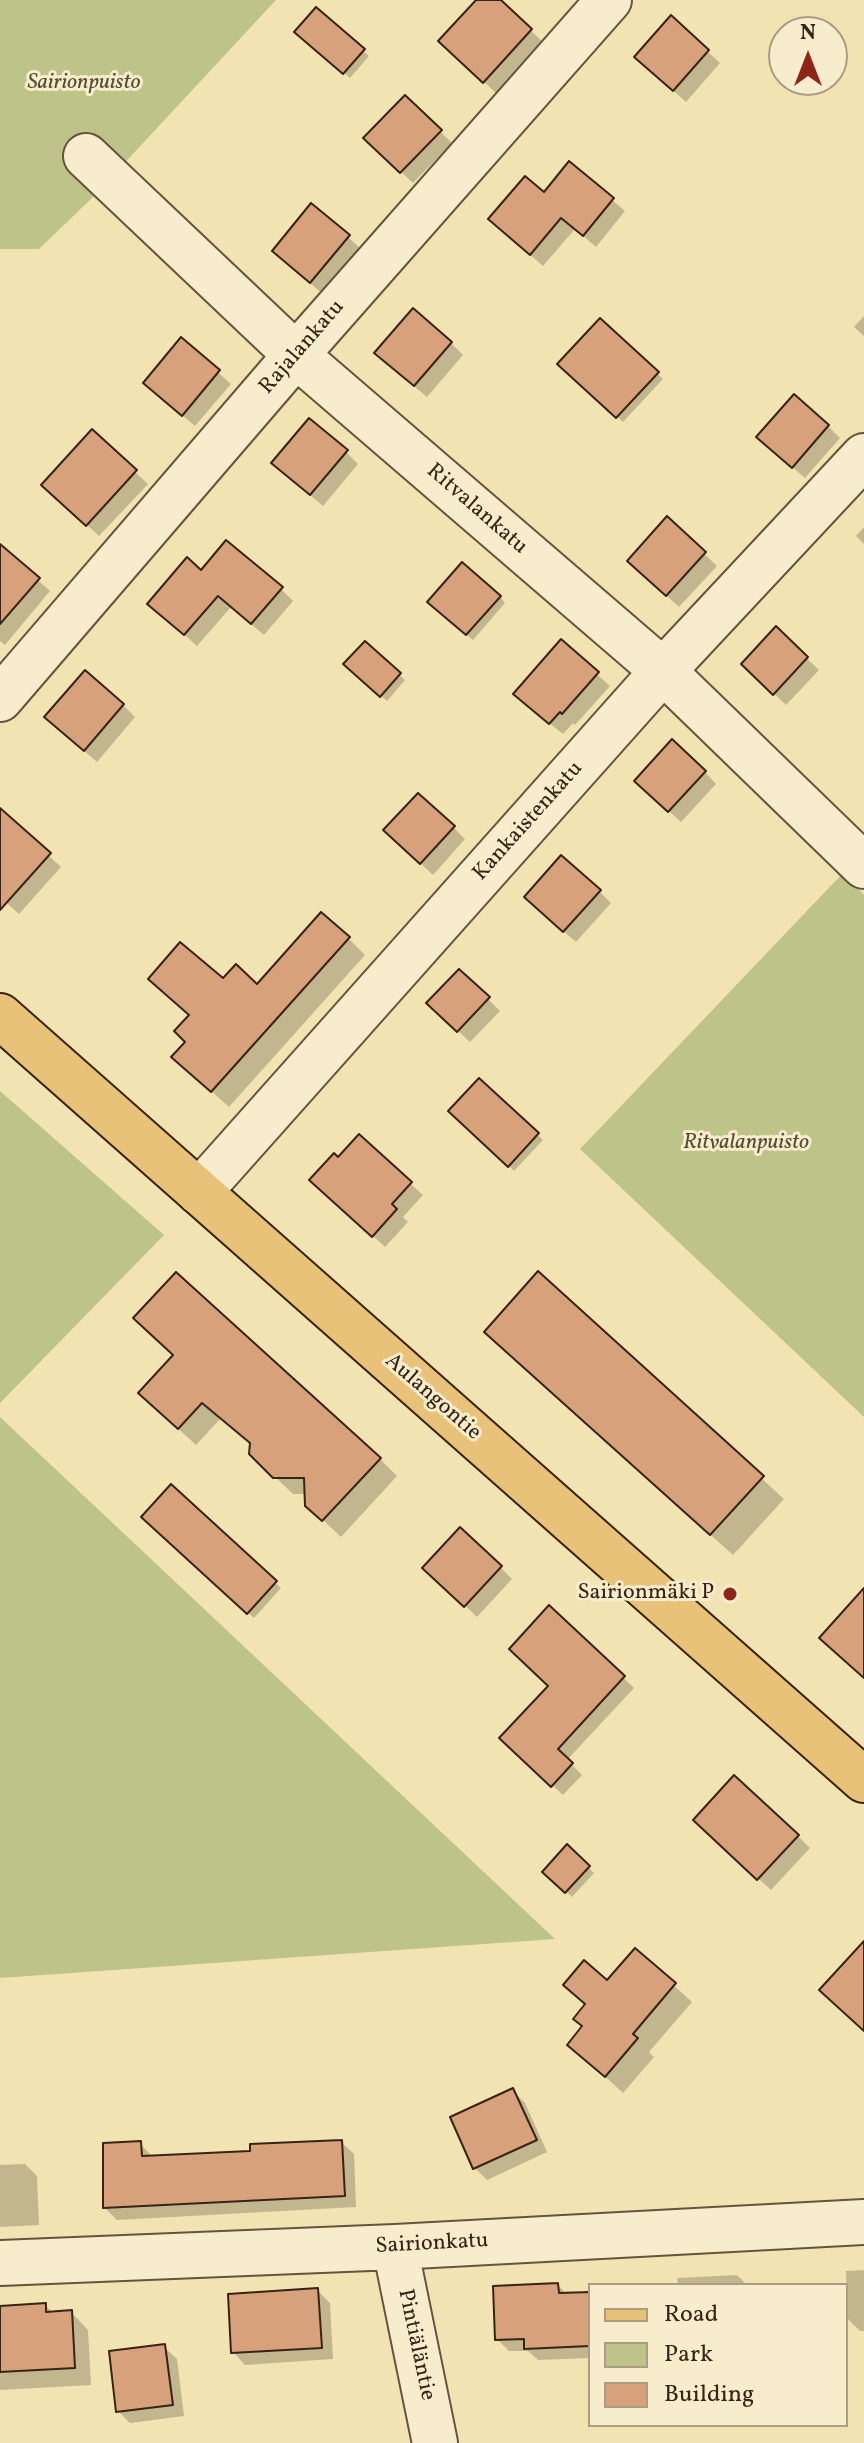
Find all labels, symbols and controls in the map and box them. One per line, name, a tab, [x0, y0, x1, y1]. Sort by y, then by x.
north arrow	[768, 16, 848, 96]
text: N	[800, 18, 816, 49]
park label: Sairionpuisto	[27, 71, 141, 97]
street label: Rajalankatu	[255, 295, 351, 401]
street label: Ritvalankatu	[420, 459, 532, 561]
street label: Kankaistenkatu	[468, 757, 590, 887]
park label: Ritvalanpuisto	[683, 1131, 809, 1157]
street label: Aulangontie	[378, 1349, 486, 1447]
place label: Sairionmäki P	[577, 1581, 714, 1607]
marker: Sairionmäki P	[721, 1585, 739, 1603]
street label: Sairionkatu	[375, 2229, 489, 2261]
legend	[588, 2283, 848, 2427]
street label: Pintiäläntie	[390, 2287, 440, 2403]
text: Road	[664, 2298, 718, 2332]
text: Park	[664, 2338, 713, 2372]
text: Building	[664, 2378, 754, 2412]

